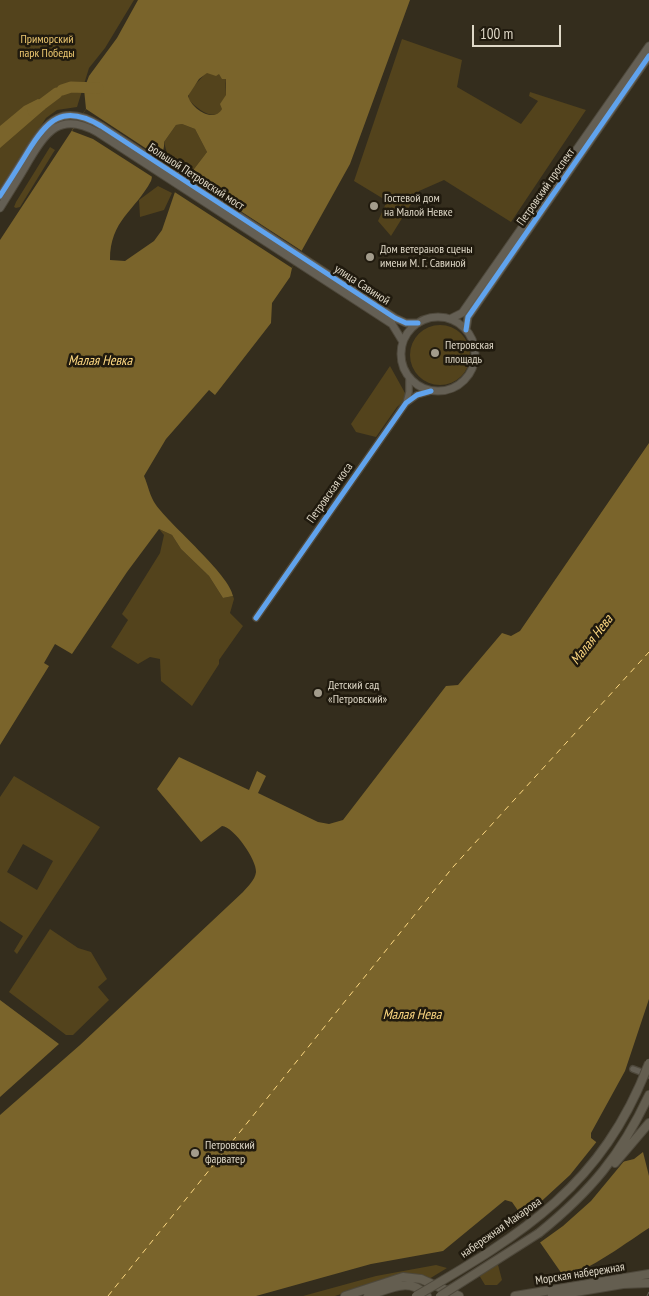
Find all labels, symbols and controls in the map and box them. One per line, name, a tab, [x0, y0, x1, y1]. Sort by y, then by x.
scale bar	[474, 15, 563, 47]
text: 100 m	[480, 24, 513, 43]
park label: Приморский парк Победы	[19, 33, 75, 61]
street label: Большой Петровский мост	[145, 141, 247, 213]
street label: Петровский проспект	[514, 146, 578, 228]
place label: Гостевой дом на Малой Невке	[384, 192, 453, 220]
marker: Гостевой дом на Малой Невке	[368, 200, 380, 212]
place label: Дом ветеранов сцены имени М. Г. Савиной	[380, 243, 473, 271]
marker: Дом ветеранов сцены имени М. Г. Савиной	[364, 251, 376, 263]
street label: улица Савиной	[332, 262, 392, 308]
place label: Петровская площадь	[445, 339, 494, 367]
marker: Петровская площадь	[429, 347, 441, 359]
water label: Малая Невка	[68, 353, 132, 369]
street label: Петровская коса	[304, 460, 356, 526]
water label: Малая Нева	[567, 612, 617, 668]
place label: Детский сад «Петровский»	[328, 679, 387, 707]
marker: Детский сад «Петровский»	[312, 687, 324, 699]
water label: Малая Нева	[383, 1007, 441, 1023]
place label: Петровский фарватер	[205, 1139, 255, 1167]
marker: Петровский фарватер	[189, 1147, 201, 1159]
street label: набережная Макарова	[458, 1195, 544, 1261]
street label: Морская набережная	[534, 1260, 626, 1288]

